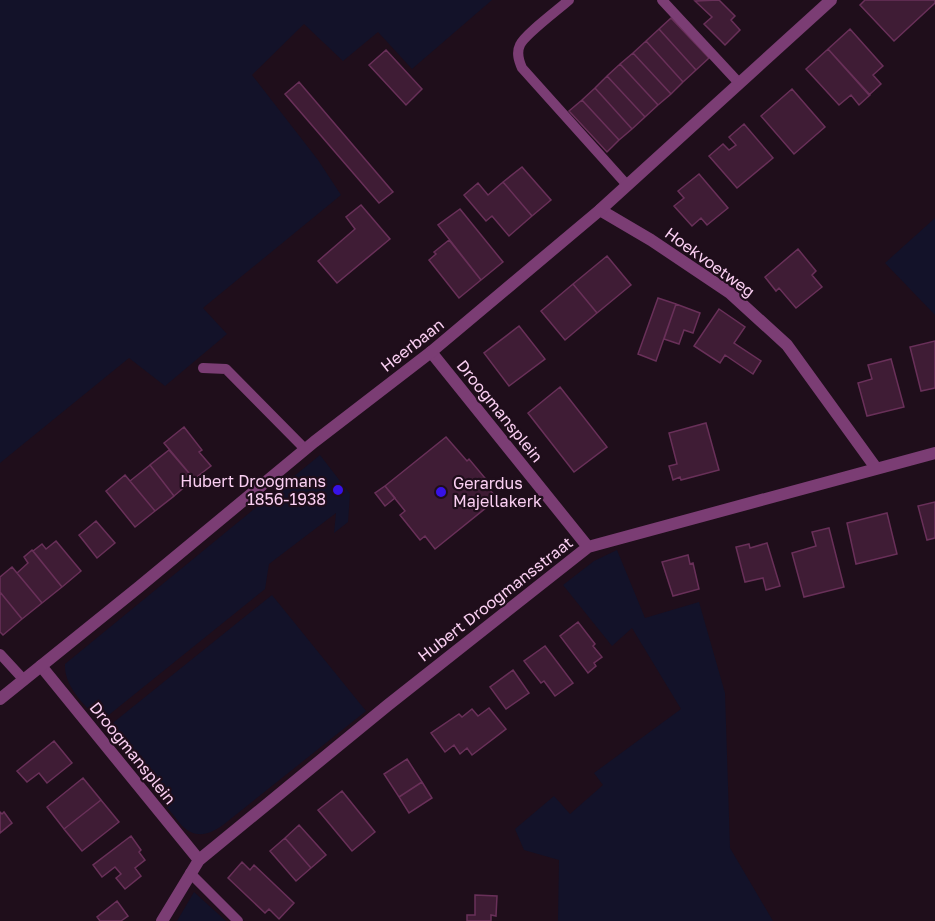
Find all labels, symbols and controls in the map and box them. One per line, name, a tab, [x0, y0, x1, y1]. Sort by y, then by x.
street label: Hoekvoetweg	[661, 223, 759, 301]
street label: Heerbaan	[376, 314, 448, 376]
street label: Droogmansplein	[453, 356, 547, 466]
place label: Hubert Droogmans 1856-1938	[180, 471, 326, 509]
place label: Gerardus Majellakerk	[453, 473, 542, 511]
marker: Hubert Droogmans 1856-1938	[331, 483, 345, 497]
marker: Gerardus Majellakerk	[434, 485, 448, 499]
street label: Hubert Droogmansstraat	[414, 532, 576, 666]
street label: Droogmansplein	[86, 698, 180, 808]

